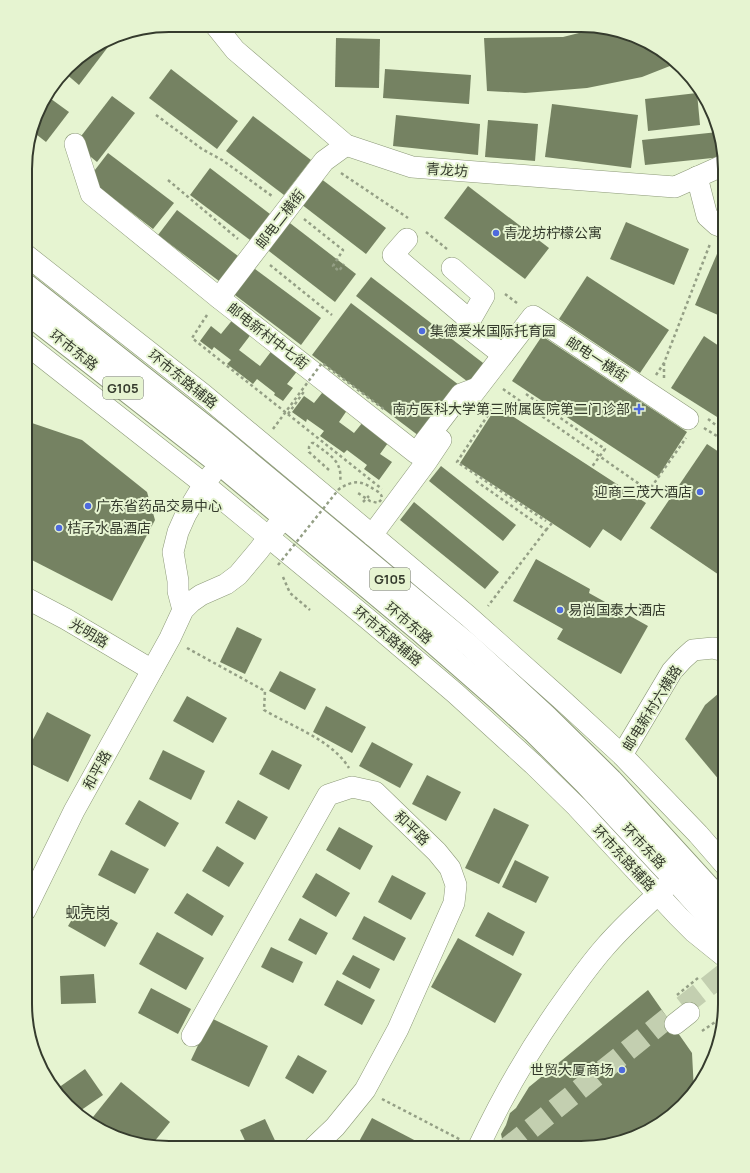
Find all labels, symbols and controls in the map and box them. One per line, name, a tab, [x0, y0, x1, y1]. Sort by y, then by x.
street label: 青龙坊	[425, 159, 469, 180]
street label: 邮电二横街	[251, 185, 309, 252]
place label: 青龙坊柠檬公寓	[504, 223, 602, 242]
marker: 青龙坊柠檬公寓	[491, 228, 501, 238]
street label: 邮电新村中七街	[224, 298, 313, 373]
place label: 集德爱米国际托育园	[430, 321, 556, 340]
street label: 环市东路	[46, 325, 102, 374]
marker: 集德爱米国际托育园	[417, 326, 427, 336]
street label: 邮电一横街	[563, 332, 632, 386]
street label: 环市东路辅路	[145, 345, 222, 412]
road number: G105	[103, 377, 143, 399]
place label: 南方医科大学第三附属医院第二门诊部	[392, 399, 630, 418]
marker: 南方医科大学第三附属医院第二门诊部	[633, 403, 645, 415]
place label: 迎商三茂大酒店	[594, 482, 692, 501]
marker: 迎商三茂大酒店	[695, 487, 705, 497]
place label: 广东省药品交易中心	[96, 496, 222, 515]
marker: 广东省药品交易中心	[83, 501, 93, 511]
place label: 桔子水晶酒店	[67, 518, 151, 537]
marker: 桔子水晶酒店	[54, 523, 64, 533]
road number: G105	[370, 568, 410, 590]
street label: 环市东路	[382, 597, 437, 648]
place label: 易尚国泰大酒店	[568, 600, 666, 619]
street label: 环市东路辅路	[350, 601, 427, 670]
marker: 易尚国泰大酒店	[555, 605, 565, 615]
street label: 光明路	[66, 614, 112, 652]
street label: 邮电新村六横路	[618, 661, 686, 754]
street label: 和平路	[78, 747, 115, 793]
street label: 和平路	[391, 806, 434, 849]
street label: 环市东路	[618, 819, 670, 873]
street label: 环市东路辅路	[589, 820, 660, 895]
district label: 蚬壳岗	[65, 902, 111, 923]
place label: 世贸大厦商场	[530, 1060, 614, 1079]
marker: 世贸大厦商场	[617, 1065, 627, 1075]

